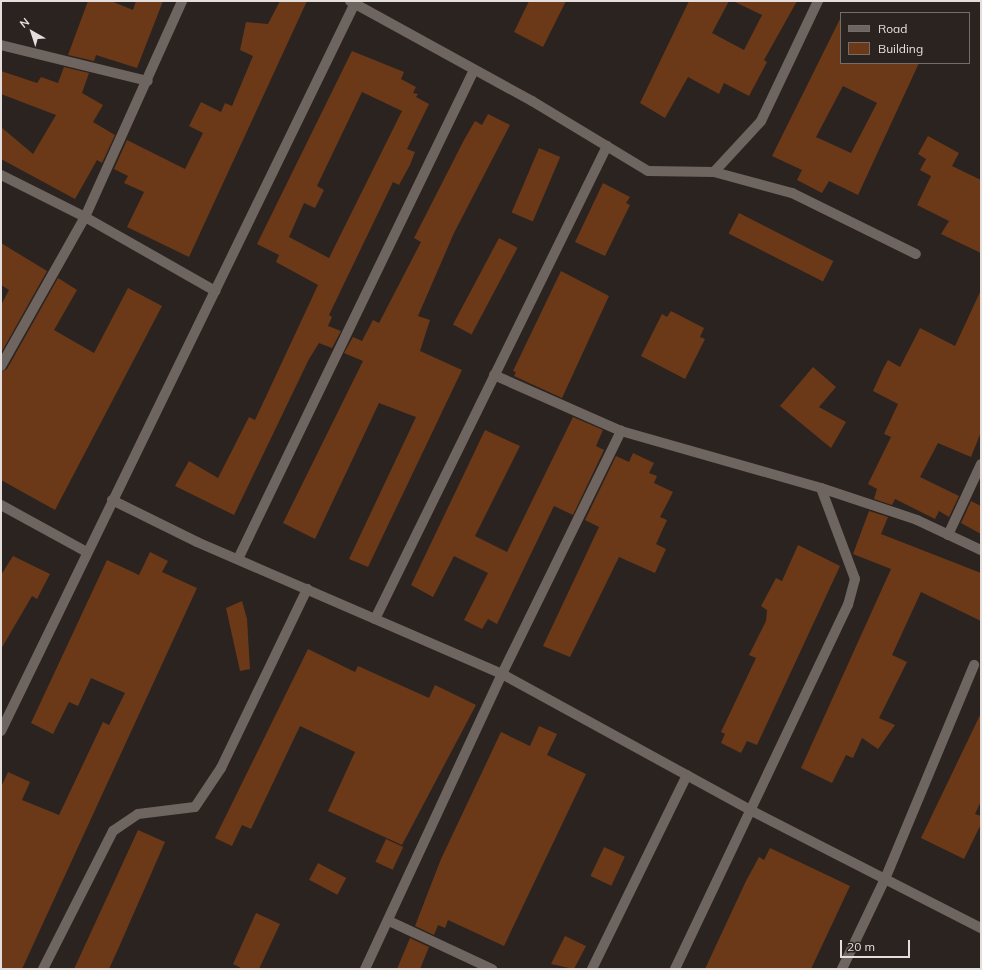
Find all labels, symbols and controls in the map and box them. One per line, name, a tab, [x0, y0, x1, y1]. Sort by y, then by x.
north arrow	[12, 12, 52, 52]
legend	[840, 12, 970, 64]
text: N	[17, 15, 32, 31]
text: Road	[878, 21, 907, 36]
text: Building	[878, 41, 923, 56]
scale bar	[842, 932, 912, 958]
text: 20 m	[847, 939, 875, 954]

